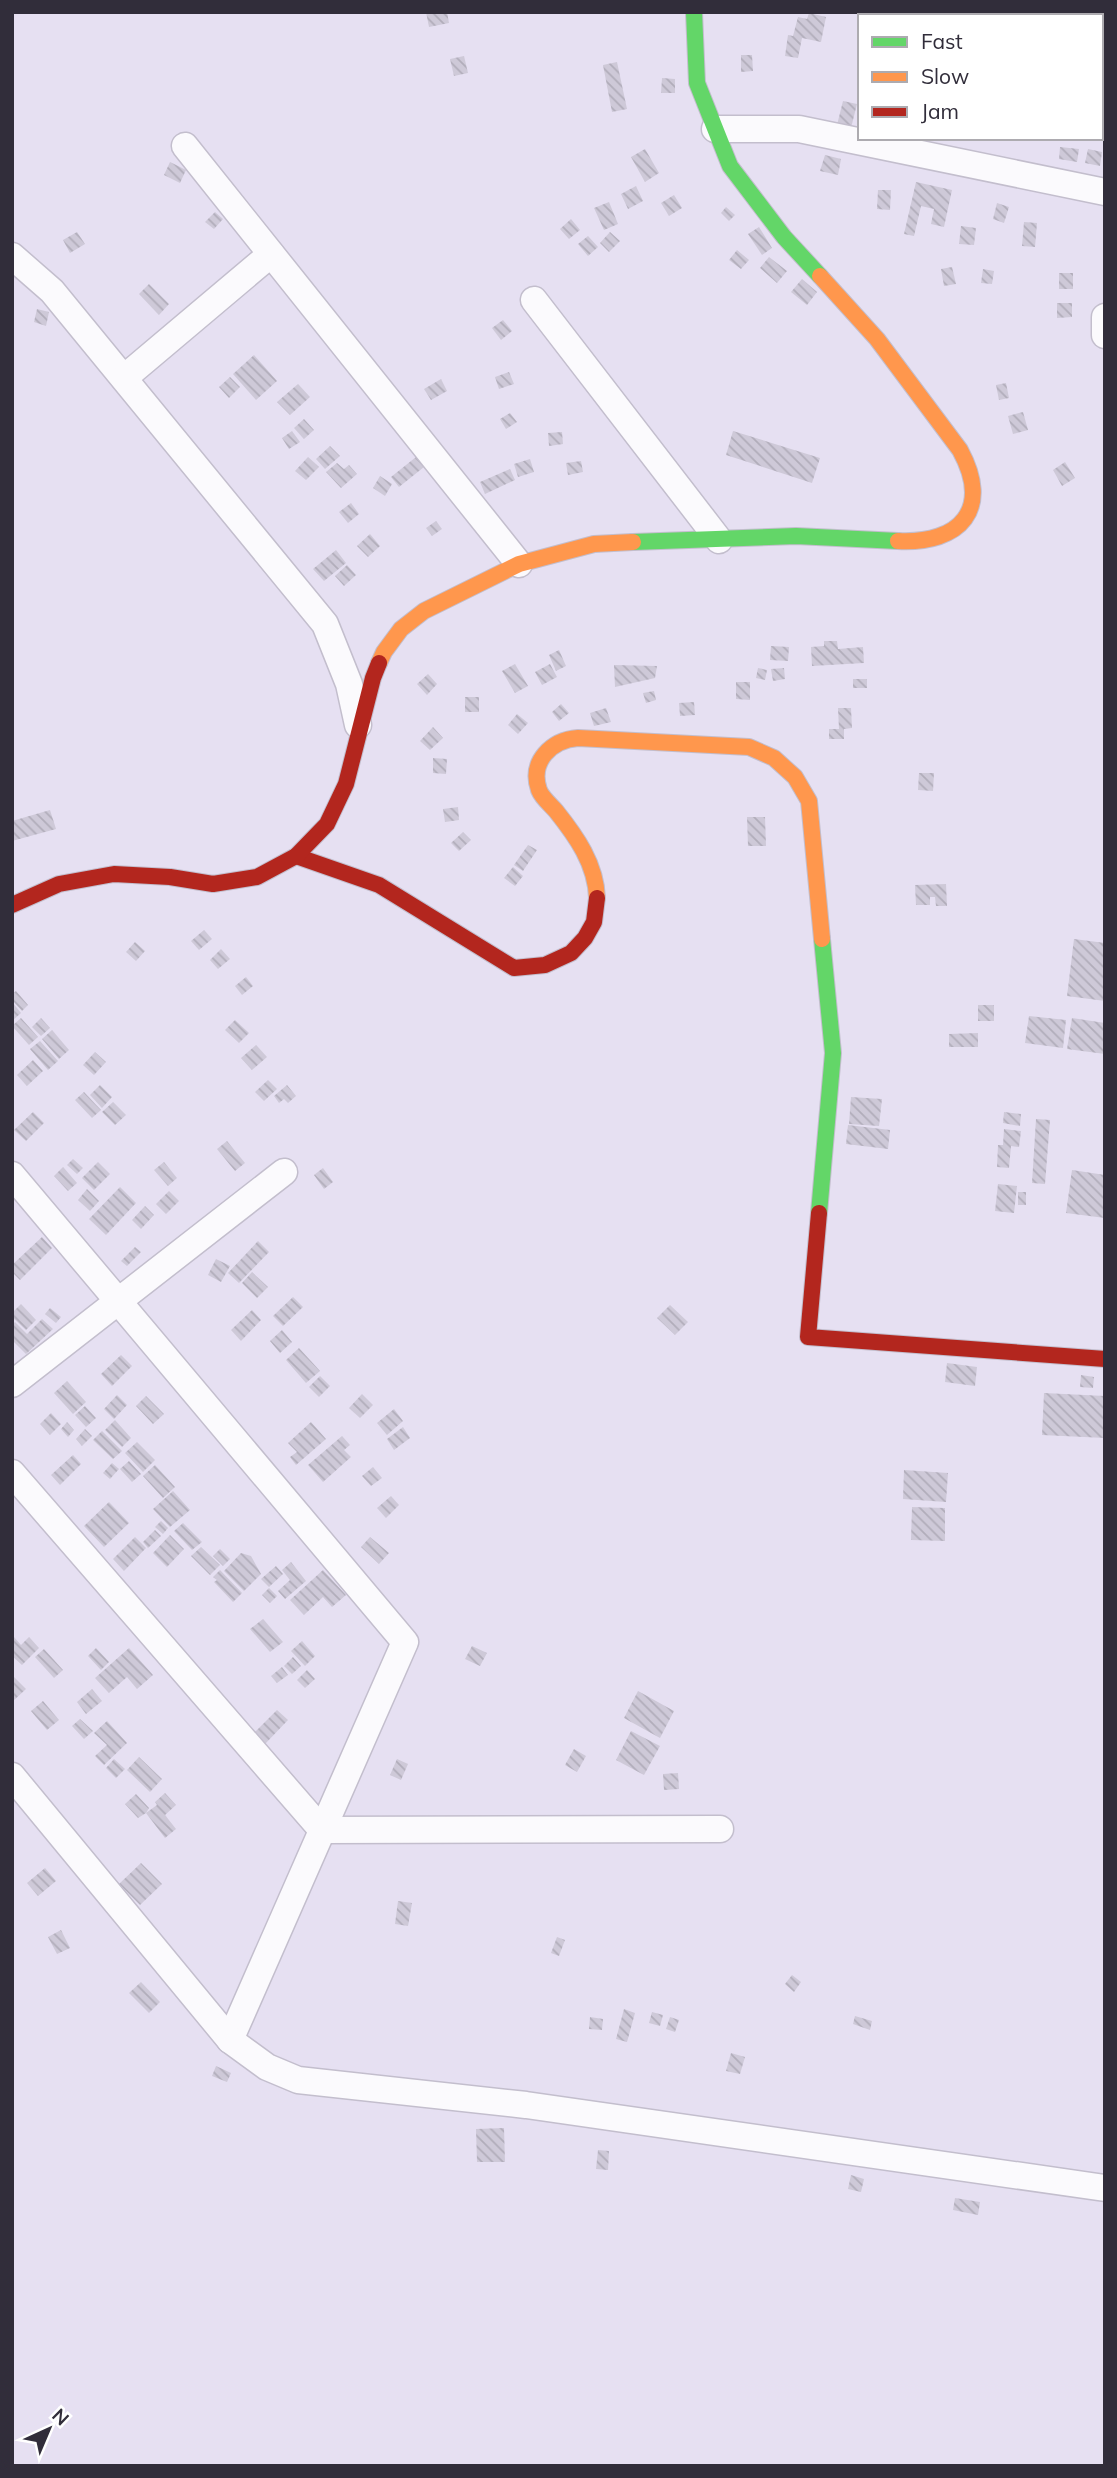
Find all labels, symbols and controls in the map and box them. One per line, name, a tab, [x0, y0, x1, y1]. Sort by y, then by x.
legend	[858, 14, 1103, 140]
text: Fast	[921, 28, 963, 54]
text: Slow	[921, 63, 969, 89]
text: Jam	[921, 98, 959, 124]
north arrow	[14, 2394, 84, 2464]
text: N	[47, 2403, 74, 2430]

